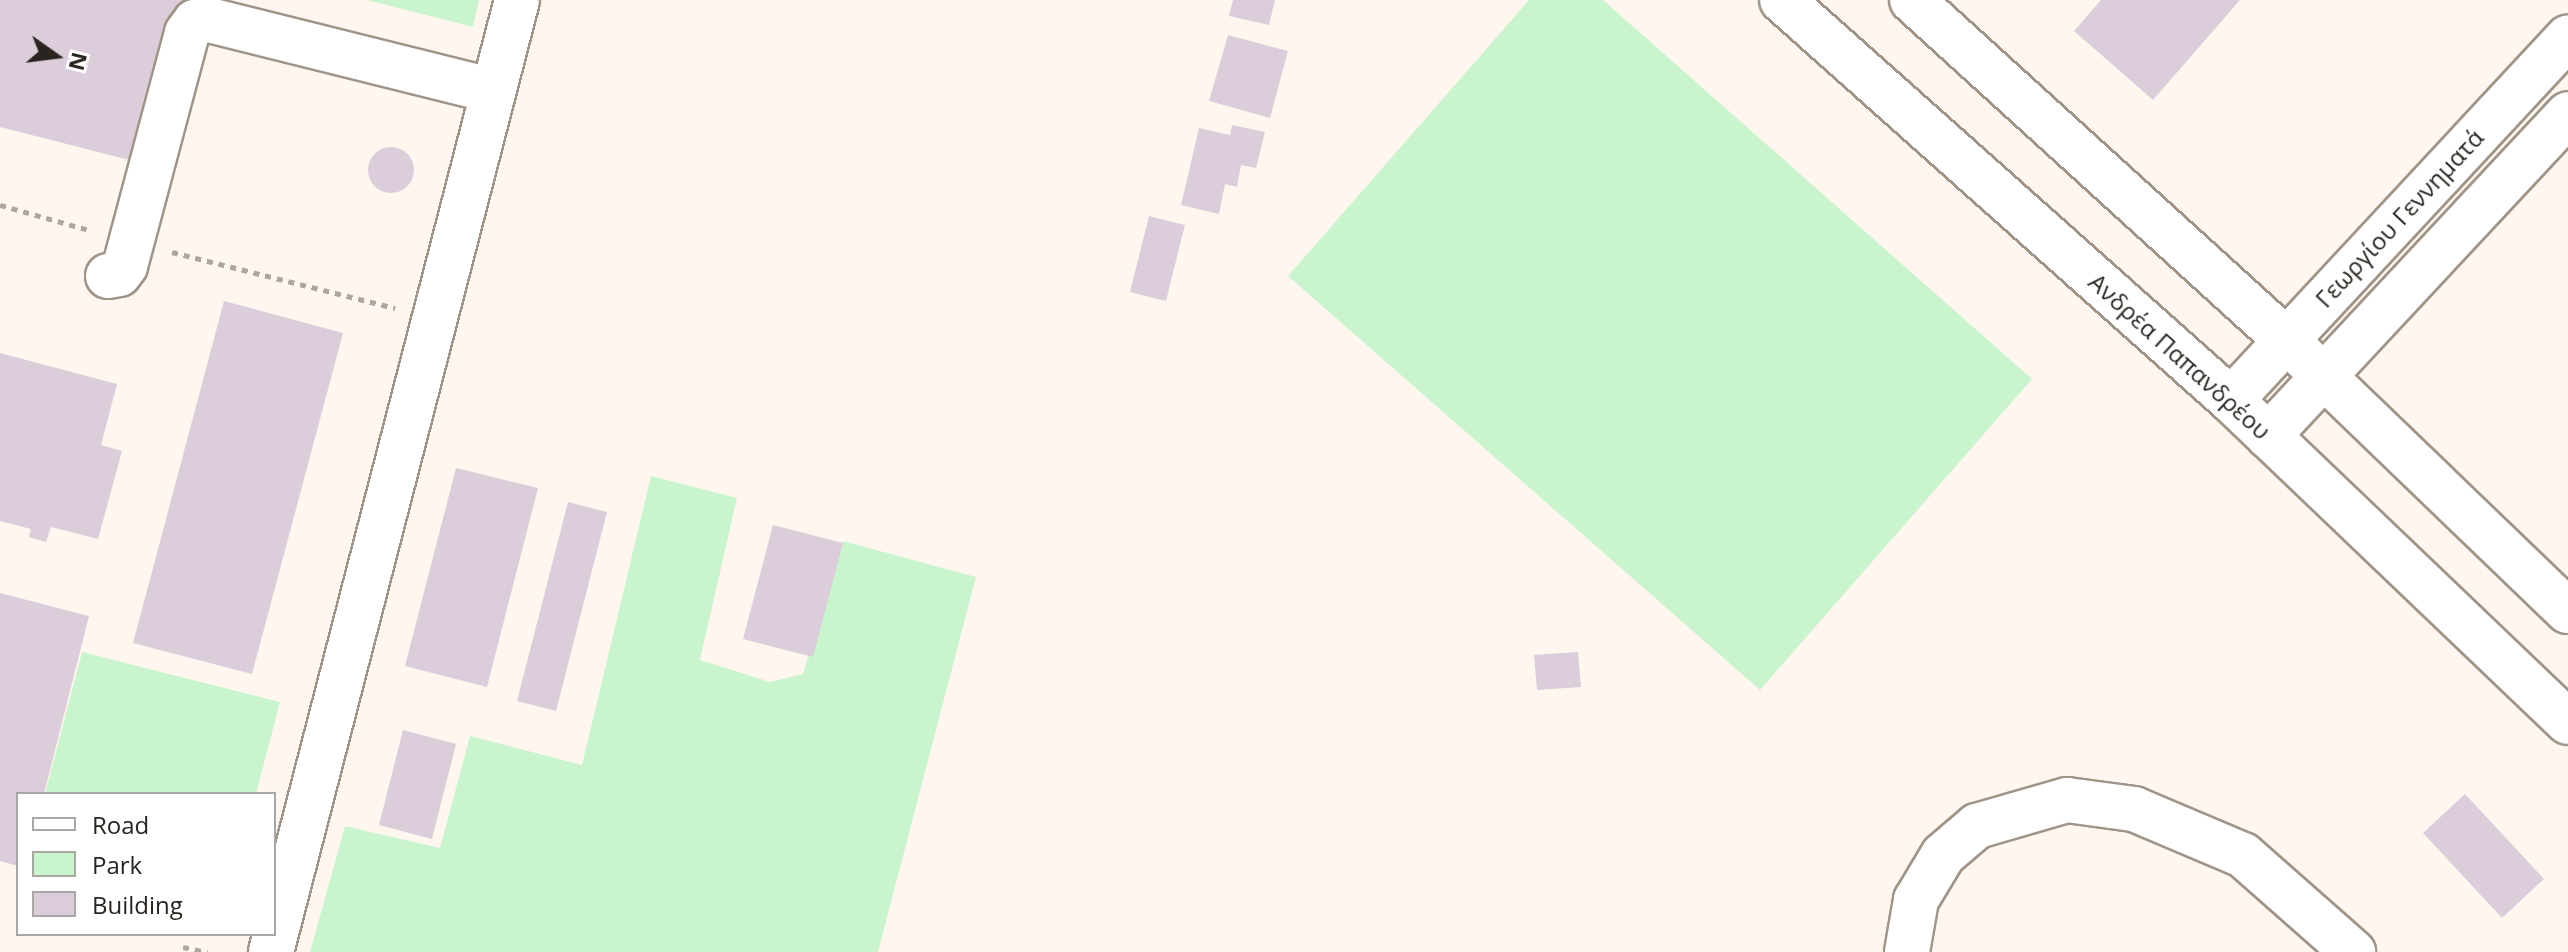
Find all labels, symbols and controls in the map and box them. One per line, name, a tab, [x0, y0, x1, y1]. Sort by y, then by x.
north arrow	[16, 16, 96, 96]
text: N	[63, 49, 96, 74]
street label: Γεωργίου Γεννηματά	[2309, 123, 2489, 313]
street label: Ανδρέα Παπανδρέου	[2083, 267, 2277, 445]
legend	[16, 792, 276, 936]
text: Road	[92, 808, 149, 841]
text: Park	[92, 848, 142, 881]
text: Building	[92, 888, 183, 921]

